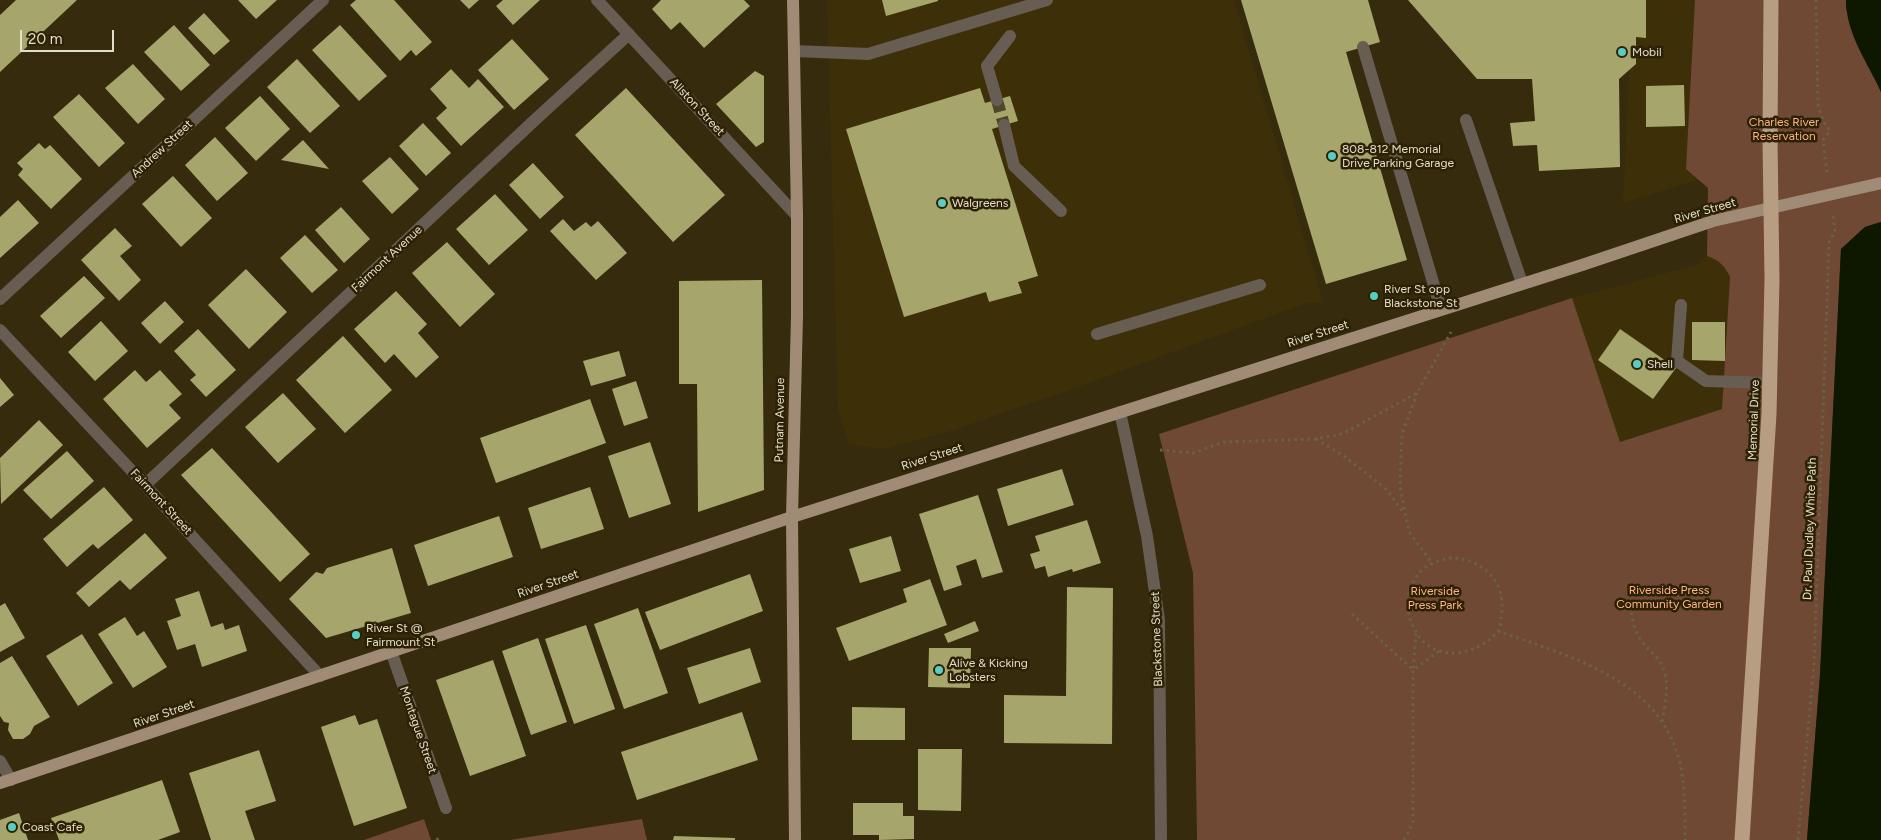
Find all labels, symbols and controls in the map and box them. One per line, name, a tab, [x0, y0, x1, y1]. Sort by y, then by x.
scale bar	[22, 20, 116, 52]
text: 20 m	[28, 30, 62, 48]
place label: Mobil	[1632, 45, 1662, 59]
marker: Mobil	[1616, 46, 1628, 58]
street label: Allston Street	[667, 75, 727, 139]
park label: Charles River Reservation	[1749, 115, 1819, 143]
street label: Andrew Street	[128, 117, 196, 181]
place label: 808-812 Memorial Drive Parking Garage	[1342, 142, 1454, 170]
marker: 808-812 Memorial Drive Parking Garage	[1326, 150, 1338, 162]
street label: River Street	[1672, 195, 1738, 227]
place label: Walgreens	[952, 196, 1008, 210]
marker: Walgreens	[936, 197, 948, 209]
street label: Fairmont Avenue	[349, 223, 425, 295]
place label: River St opp Blackstone St	[1384, 282, 1458, 310]
marker: River St opp Blackstone St	[1368, 290, 1380, 302]
street label: River Street	[1286, 317, 1350, 351]
place label: Shell	[1647, 357, 1673, 371]
marker: Shell	[1631, 358, 1643, 370]
street label: Putnam Avenue	[772, 378, 788, 462]
street label: Memorial Drive	[1745, 380, 1763, 460]
street label: River Street	[900, 440, 964, 474]
street label: Dr. Paul Dudley White Path	[1800, 458, 1820, 600]
street label: Fairmont Street	[127, 466, 195, 538]
street label: River Street	[516, 567, 580, 601]
park label: Riverside Press Community Garden	[1616, 583, 1722, 611]
park label: Riverside Press Park	[1408, 584, 1462, 612]
street label: Blackstone Street	[1148, 591, 1166, 687]
place label: River St @ Fairmount St	[366, 621, 435, 649]
marker: River St @ Fairmount St	[350, 629, 362, 641]
place label: Alive & Kicking Lobsters	[949, 656, 1028, 684]
marker: Alive & Kicking Lobsters	[933, 664, 945, 676]
street label: Montague Street	[396, 684, 440, 776]
street label: River Street	[132, 697, 196, 731]
place label: Coast Cafe	[22, 820, 83, 834]
marker: Coast Cafe	[6, 821, 18, 833]

